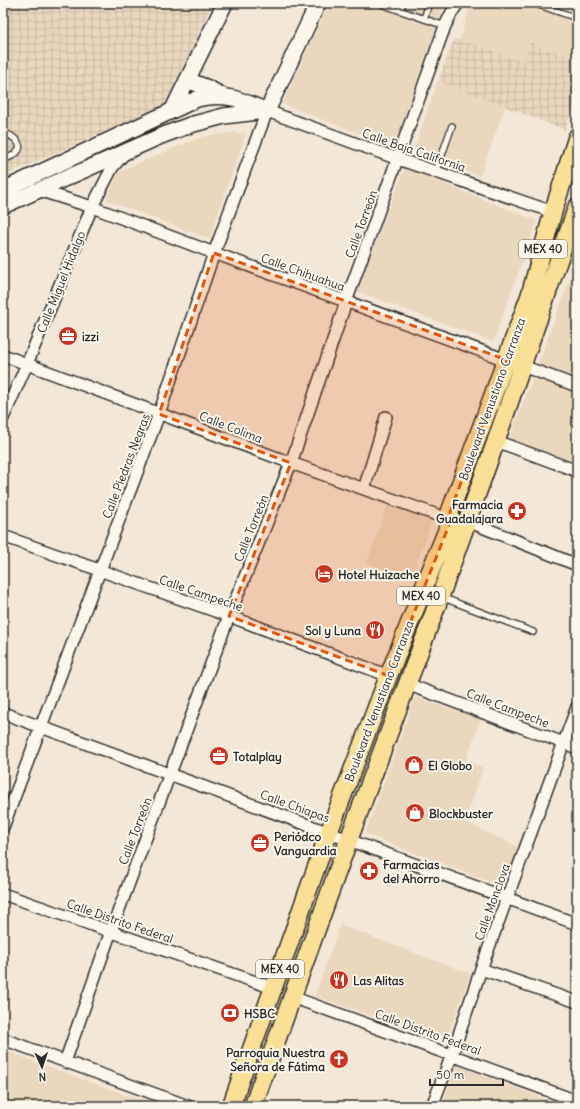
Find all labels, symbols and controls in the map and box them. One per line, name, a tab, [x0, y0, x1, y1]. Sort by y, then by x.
street label: Calle Baja California	[360, 125, 468, 175]
street label: Calle Torreón	[342, 188, 380, 260]
street label: Calle Miguel Hidalgo	[34, 229, 88, 335]
road number: MEX 40	[519, 240, 567, 258]
street label: Calle Chihuahua	[259, 250, 347, 294]
street label: Boulevard Venustiano Carranza	[456, 316, 528, 482]
office icon: izzi	[57, 325, 79, 347]
place label: izzi	[82, 329, 99, 344]
street label: Calle Colima	[197, 408, 265, 446]
street label: Calle Piedras Negras	[99, 411, 153, 521]
street label: Calle Torreón	[231, 492, 271, 564]
place label: Farmacia Guadalajara	[436, 497, 503, 526]
pharmacy icon: Farmacia Guadalajara	[506, 500, 528, 522]
hotel icon: Hotel Huizache	[313, 563, 335, 585]
place label: Hotel Huizache	[338, 567, 420, 582]
street label: Calle Campeche	[157, 572, 245, 614]
road number: MEX 40	[397, 587, 445, 605]
street label: Boulevard Venustiano Carranza	[341, 618, 417, 784]
restaurant icon: Sol y Luna	[364, 619, 386, 641]
place label: Sol y Luna	[305, 623, 361, 639]
street label: Calle Campeche	[465, 685, 551, 731]
office icon: Totalplay	[208, 745, 230, 767]
place label: Totalplay	[233, 749, 282, 765]
shop icon: El Globo	[403, 754, 425, 776]
place label: El Globo	[428, 758, 472, 773]
street label: Calle Chiapas	[258, 786, 332, 826]
street label: Calle Torreón	[115, 795, 155, 867]
shop icon: Blockbuster	[404, 802, 426, 824]
place label: Blockbuster	[429, 806, 493, 821]
place label: Periódco Vanguardia	[274, 829, 337, 859]
office icon: Periódco Vanguardia	[249, 832, 271, 854]
place label: Farmacias del Ahorro	[383, 857, 440, 886]
pharmacy icon: Farmacias del Ahorro	[358, 860, 380, 882]
street label: Calle Monclova	[471, 861, 513, 943]
street label: Calle Distrito Federal	[65, 896, 175, 946]
road number: MEX 40	[256, 960, 304, 978]
restaurant icon: Las Alitas	[328, 969, 350, 991]
place label: Las Alitas	[353, 973, 405, 988]
bank icon: HSBC	[219, 1002, 241, 1024]
place label: HSBC	[244, 1006, 275, 1021]
street label: Calle Distrito Federal	[373, 1006, 483, 1058]
place label: Parroquia Nuestra Señora de Fátima	[226, 1045, 325, 1074]
north arrow	[22, 1047, 62, 1087]
church icon: Parroquia Nuestra Señora de Fátima	[328, 1048, 350, 1070]
scale bar	[430, 1061, 503, 1087]
text: 50 m	[436, 1067, 465, 1082]
text: N	[38, 1070, 47, 1084]

